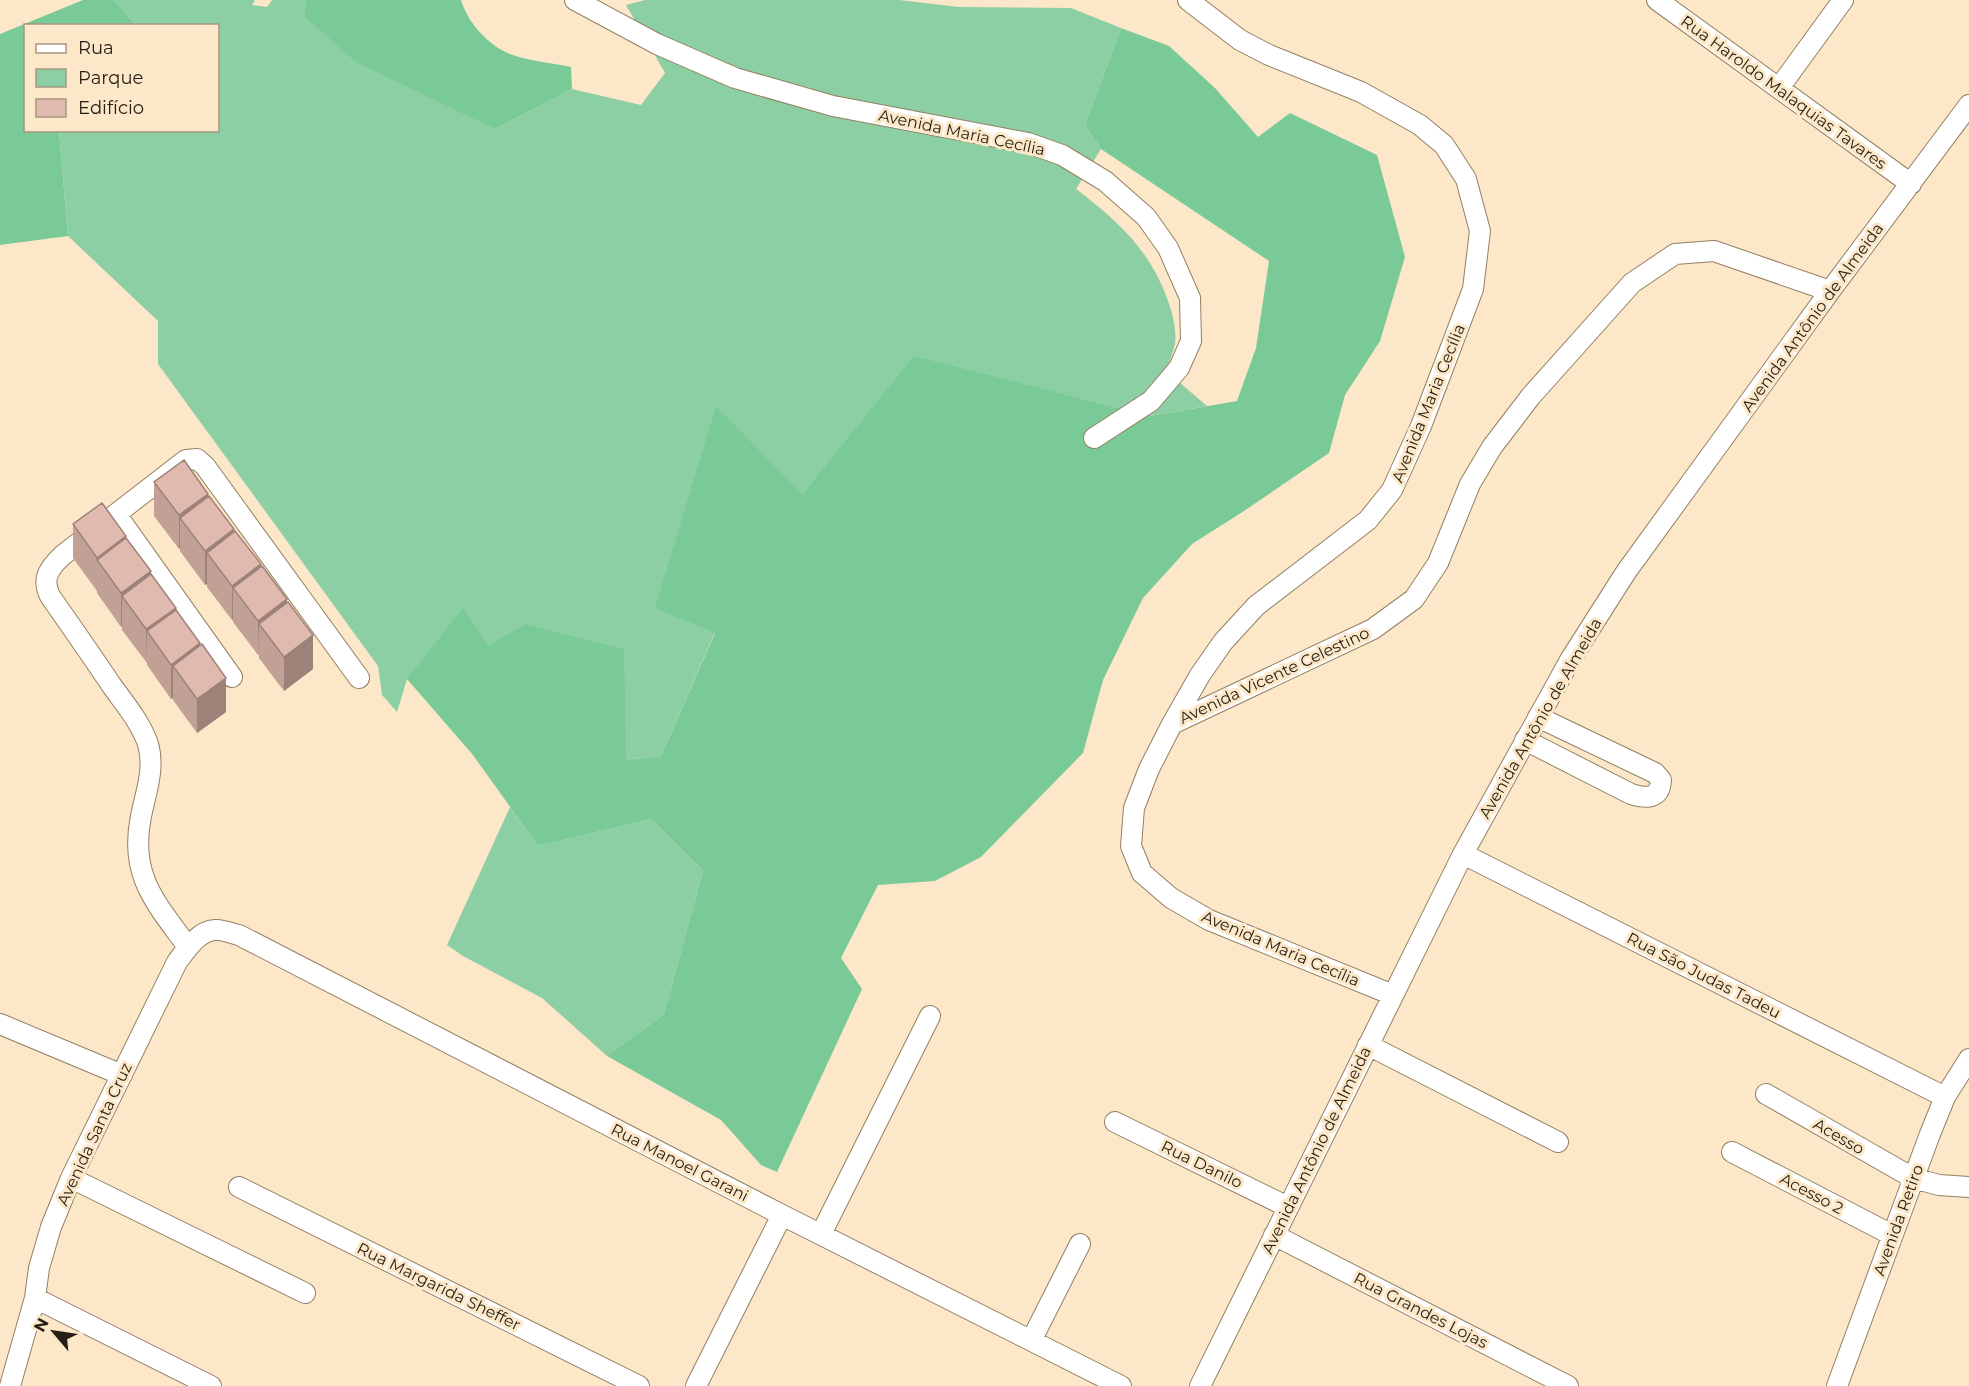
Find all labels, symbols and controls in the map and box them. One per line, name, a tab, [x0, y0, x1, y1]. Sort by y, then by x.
street label: Rua Haroldo Malaquias Tavares	[1677, 11, 1890, 173]
legend	[24, 24, 219, 132]
text: Rua	[78, 37, 114, 59]
text: Parque	[78, 67, 144, 89]
text: Edifício	[78, 97, 144, 119]
street label: Avenida Maria Cecília	[877, 106, 1047, 159]
street label: Avenida Antônio de Almeida	[1738, 219, 1887, 415]
street label: Avenida Maria Cecília	[1388, 321, 1469, 485]
street label: Avenida Antônio de Almeida	[1475, 615, 1606, 822]
street label: Avenida Vicente Celestino	[1176, 623, 1372, 728]
street label: Avenida Maria Cecília	[1199, 907, 1363, 990]
street label: Rua São Judas Tadeu	[1624, 928, 1784, 1022]
street label: Avenida Antônio de Almeida	[1258, 1043, 1375, 1257]
street label: Avenida Santa Cruz	[53, 1060, 136, 1209]
street label: Acesso	[1810, 1114, 1868, 1159]
street label: Rua Manoel Garani	[608, 1120, 752, 1205]
street label: Rua Danilo	[1158, 1137, 1246, 1192]
street label: Avenida Retiro	[1870, 1162, 1927, 1278]
street label: Acesso 2	[1777, 1169, 1847, 1218]
street label: Rua Margarida Sheffer	[354, 1239, 524, 1334]
street label: Rua Grandes Lojas	[1351, 1268, 1491, 1353]
north arrow	[24, 1302, 84, 1362]
text: N	[30, 1315, 53, 1335]

